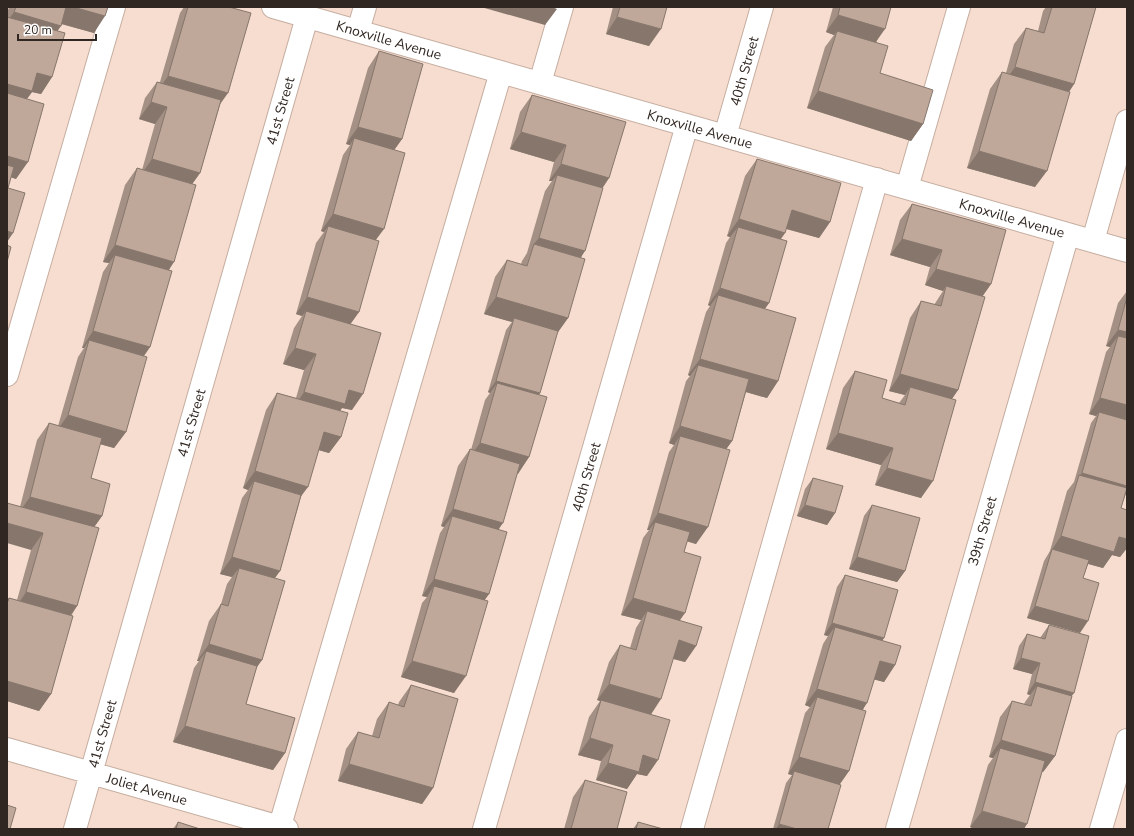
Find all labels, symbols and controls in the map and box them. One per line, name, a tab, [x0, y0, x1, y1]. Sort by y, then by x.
scale bar	[18, 16, 96, 42]
street label: Knoxville Avenue	[334, 16, 444, 65]
text: 20 m	[24, 22, 52, 38]
street label: 40th Street	[726, 34, 763, 108]
street label: 41st Street	[262, 75, 299, 147]
street label: Knoxville Avenue	[645, 105, 755, 154]
street label: Knoxville Avenue	[957, 194, 1067, 243]
street label: 41st Street	[173, 387, 210, 459]
street label: 40th Street	[568, 440, 605, 514]
street label: 39th Street	[964, 494, 1001, 568]
street label: 41st Street	[84, 698, 121, 770]
street label: Joliet Avenue	[103, 769, 190, 810]

